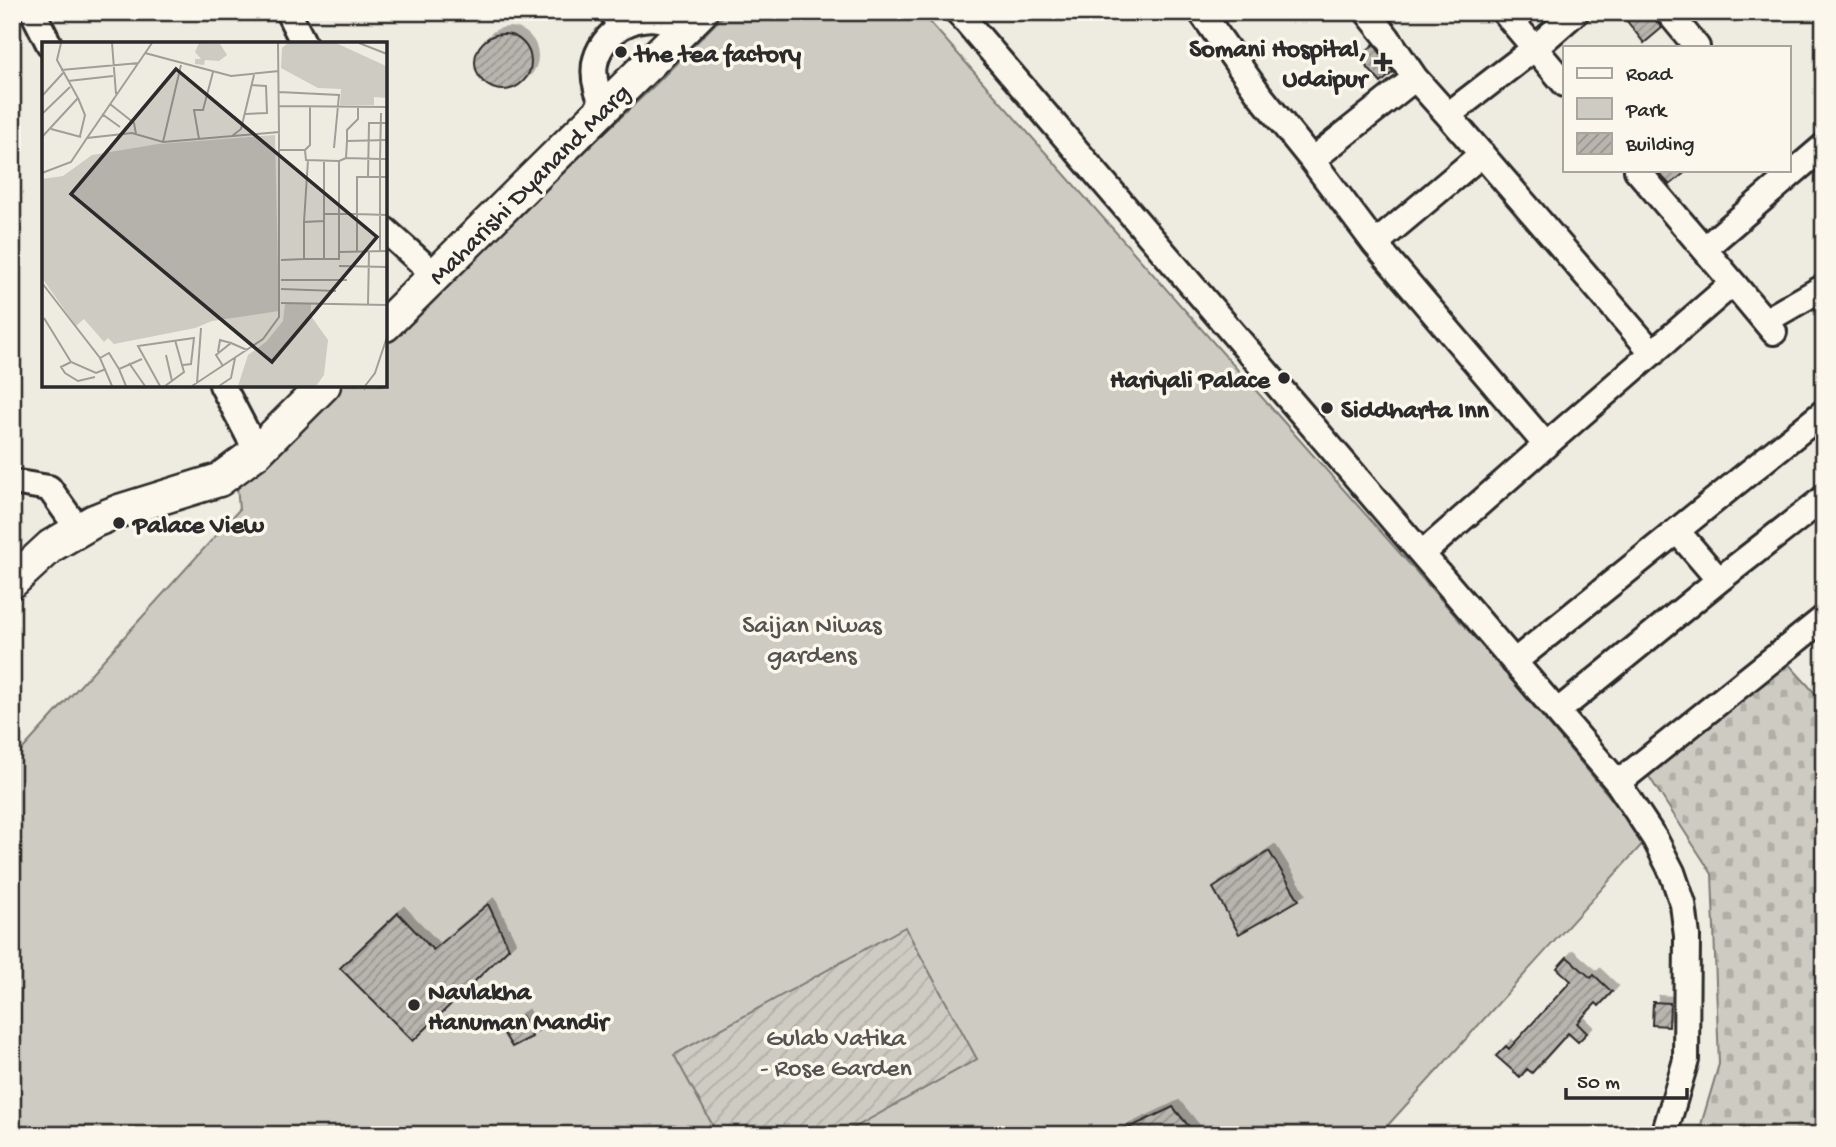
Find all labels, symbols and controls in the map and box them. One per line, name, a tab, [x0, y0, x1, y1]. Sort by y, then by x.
place label: Somani Hospital, Udaipur	[1189, 36, 1370, 97]
place label: the tea factory	[633, 41, 801, 72]
inset map	[42, 42, 387, 387]
marker: the tea factory	[613, 44, 629, 60]
legend	[1563, 46, 1790, 172]
marker: Somani Hospital, Udaipur	[1373, 52, 1393, 72]
text: Road	[1626, 64, 1674, 89]
street label: Maharishi Dyanand Marg	[424, 79, 638, 293]
text: Park	[1625, 100, 1669, 125]
text: Building	[1625, 134, 1695, 159]
place label: Hariyali Palace	[1110, 367, 1272, 398]
marker: Hariyali Palace	[1276, 370, 1292, 386]
place label: Siddharta Inn	[1341, 397, 1490, 428]
marker: Siddharta Inn	[1319, 400, 1335, 416]
place label: Palace View	[131, 512, 265, 543]
marker: Palace View	[111, 515, 127, 531]
park label: Saijan Niwas gardens	[742, 612, 883, 673]
place label: Navlakha Hanuman Mandir	[428, 979, 611, 1040]
marker: Navlakha Hanuman Mandir	[406, 997, 422, 1013]
park label: Gulab Vatika - Rose Garden	[760, 1025, 912, 1086]
scale bar	[1566, 1056, 1687, 1100]
text: 50 m	[1577, 1072, 1620, 1097]

